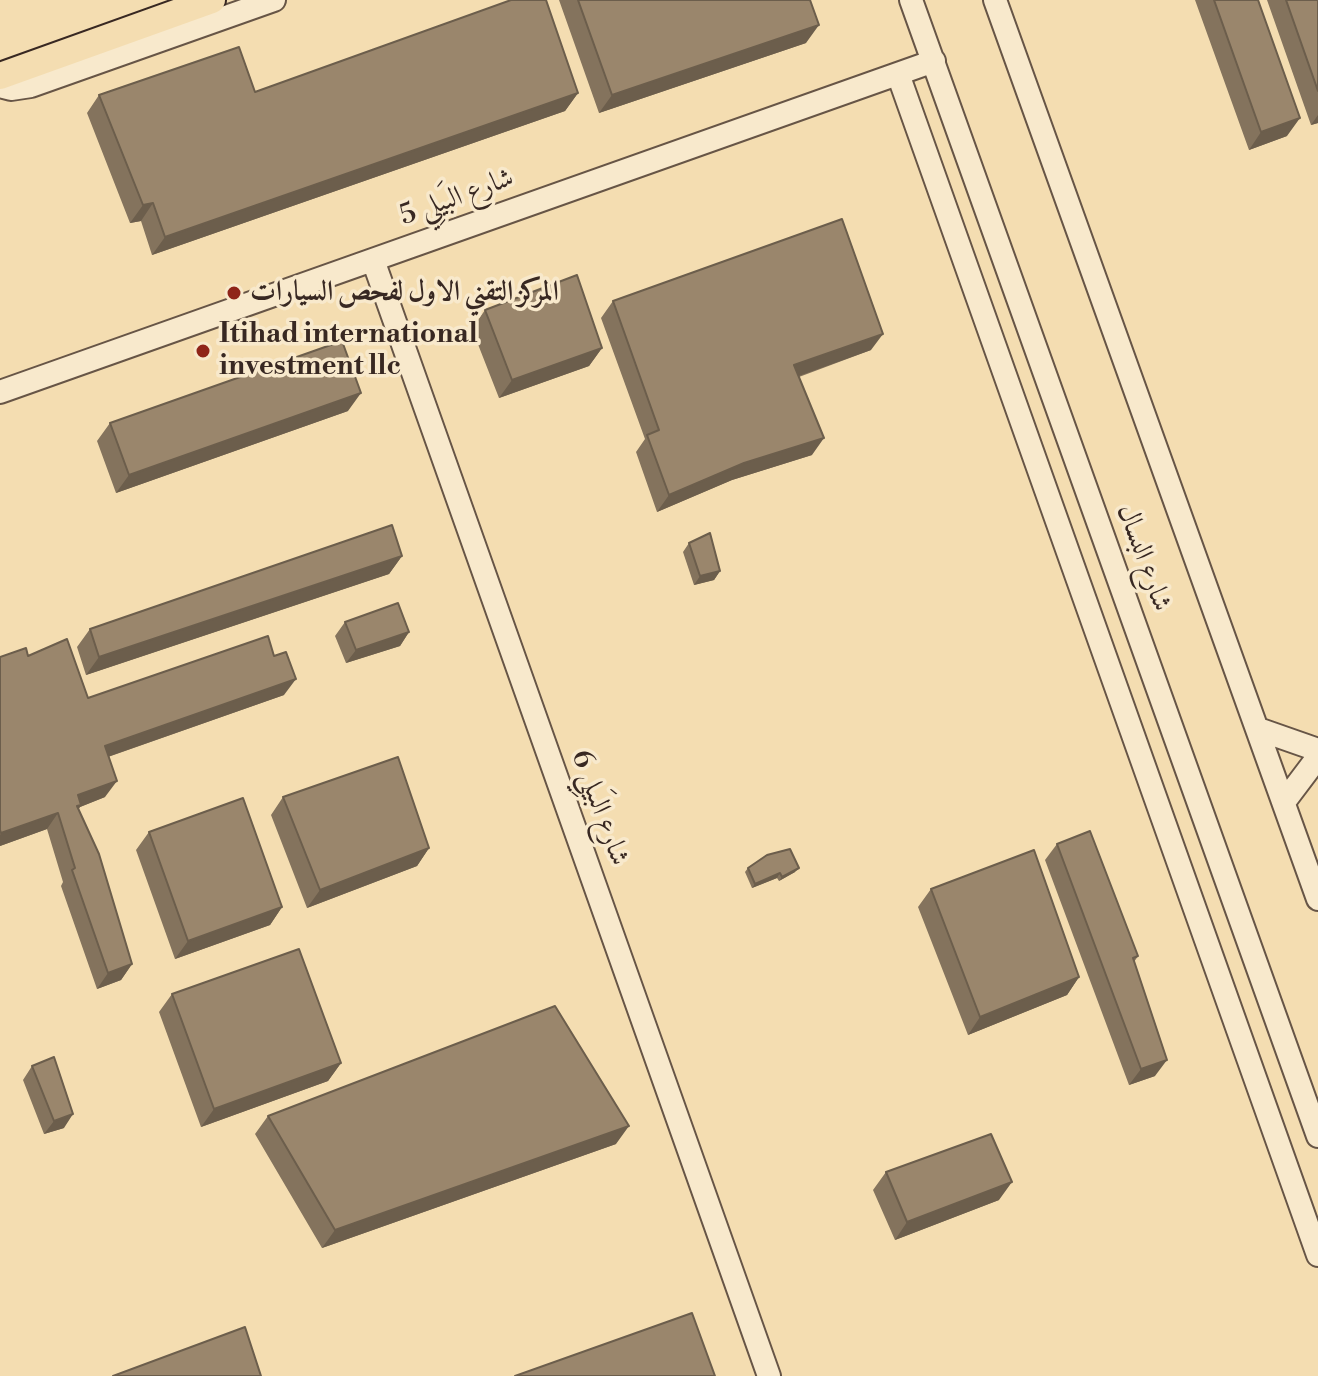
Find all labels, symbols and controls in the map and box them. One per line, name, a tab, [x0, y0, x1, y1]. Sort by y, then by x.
street label: شارع البَيلِي 5	[395, 162, 519, 234]
place label: المركز التقني الاول لفحص السيارات	[250, 276, 559, 310]
marker: المركز التقني الاول لفحص السيارات	[225, 284, 243, 302]
place label: Itihad international investment llc	[219, 318, 478, 384]
marker: Itihad international investment llc	[194, 342, 212, 360]
street label: شارع البسال	[1108, 500, 1178, 616]
street label: شارع البَيلِي 6	[563, 746, 635, 870]

